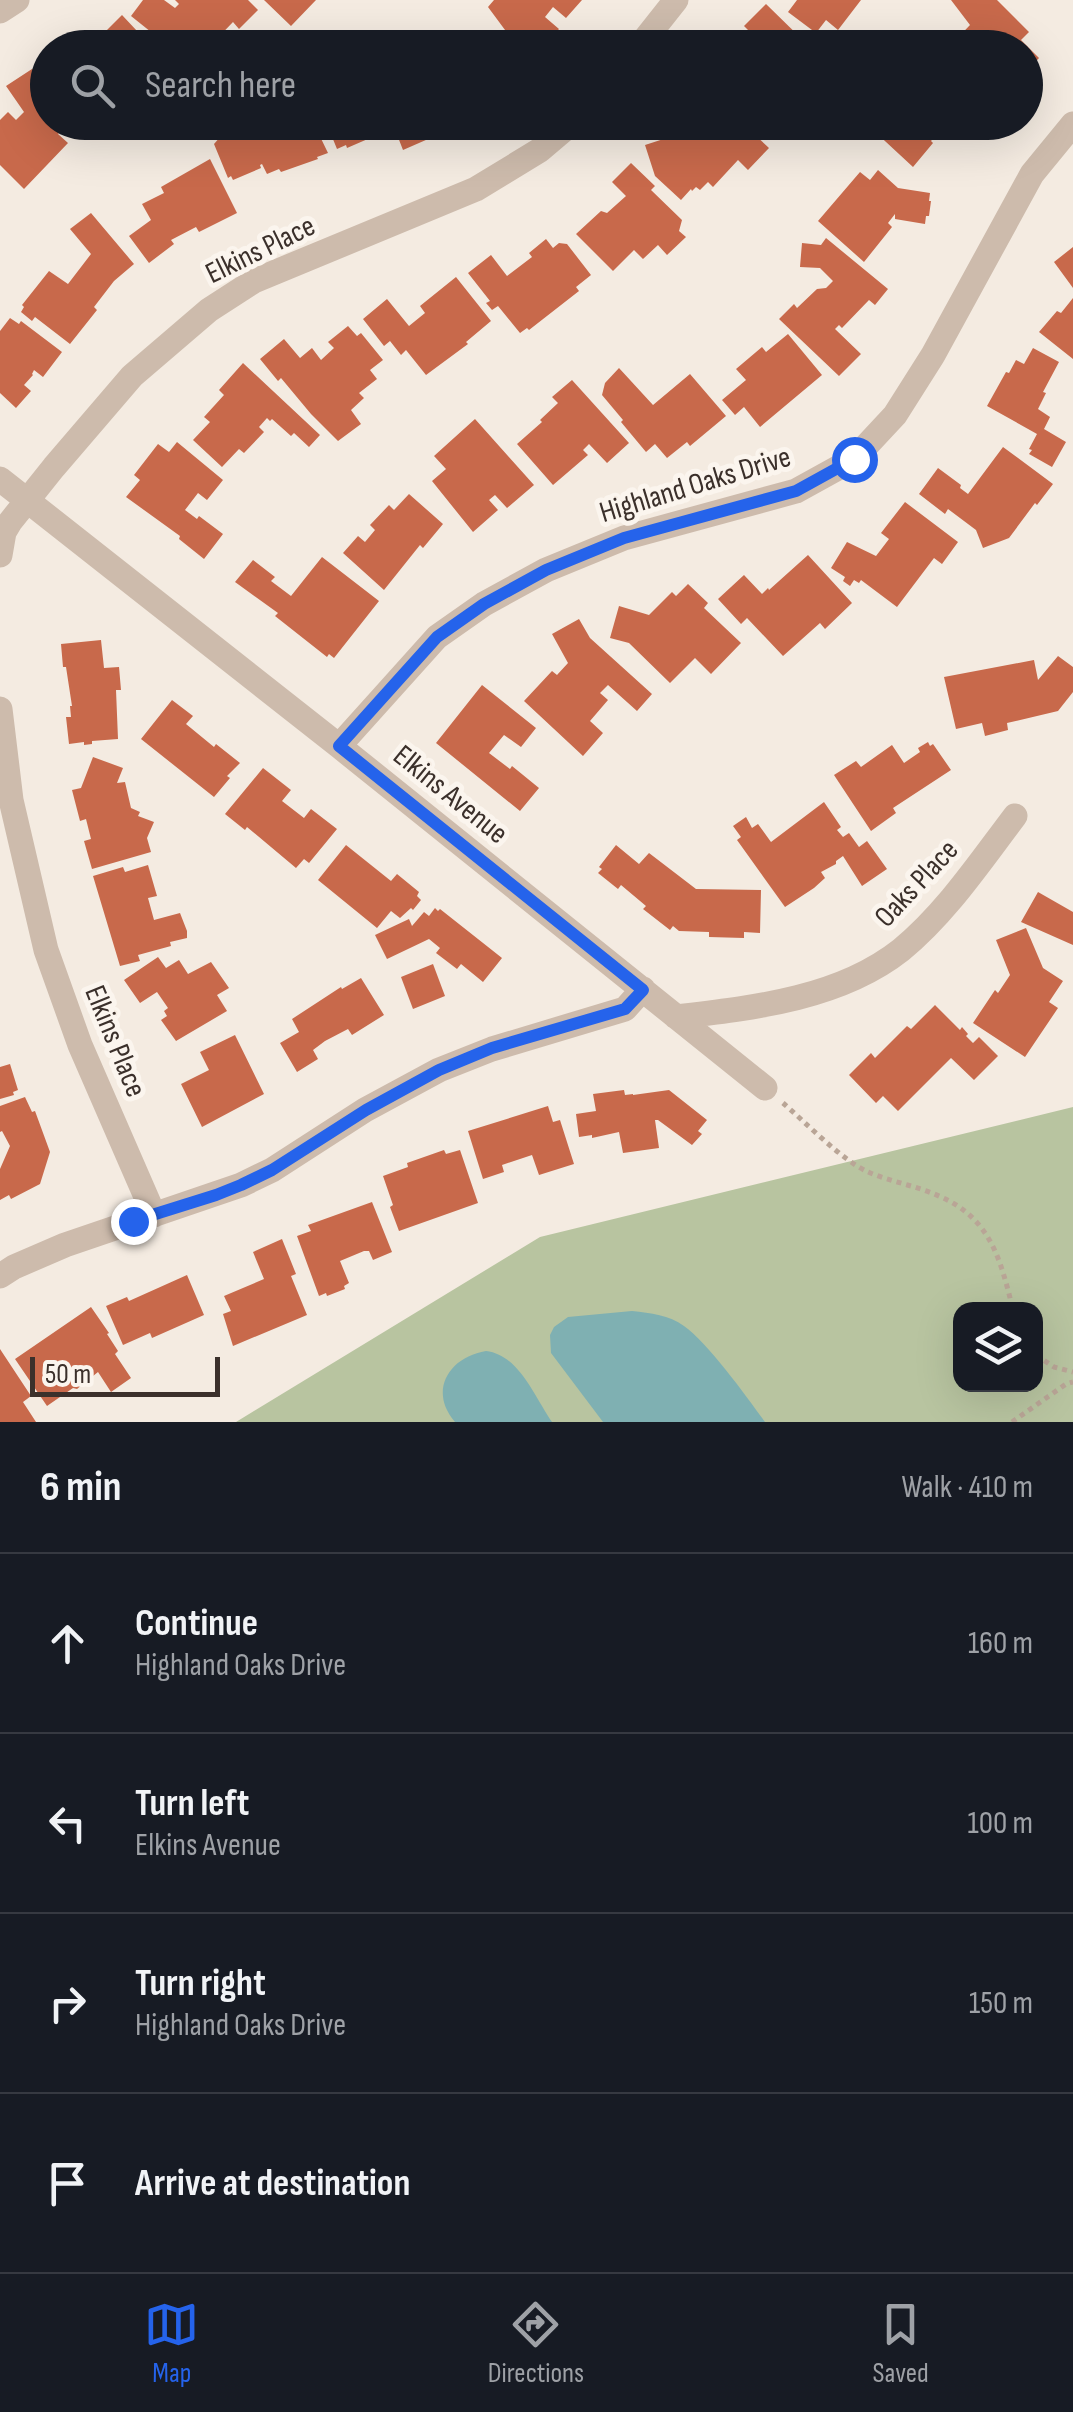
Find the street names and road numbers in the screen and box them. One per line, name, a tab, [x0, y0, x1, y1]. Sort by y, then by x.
street label: Elkins Place	[200, 208, 321, 292]
street label: Highland Oaks Drive	[595, 439, 795, 531]
street label: Elkins Avenue	[386, 738, 515, 852]
street label: Oaks Place	[867, 833, 966, 935]
street label: Elkins Place	[76, 980, 154, 1102]

